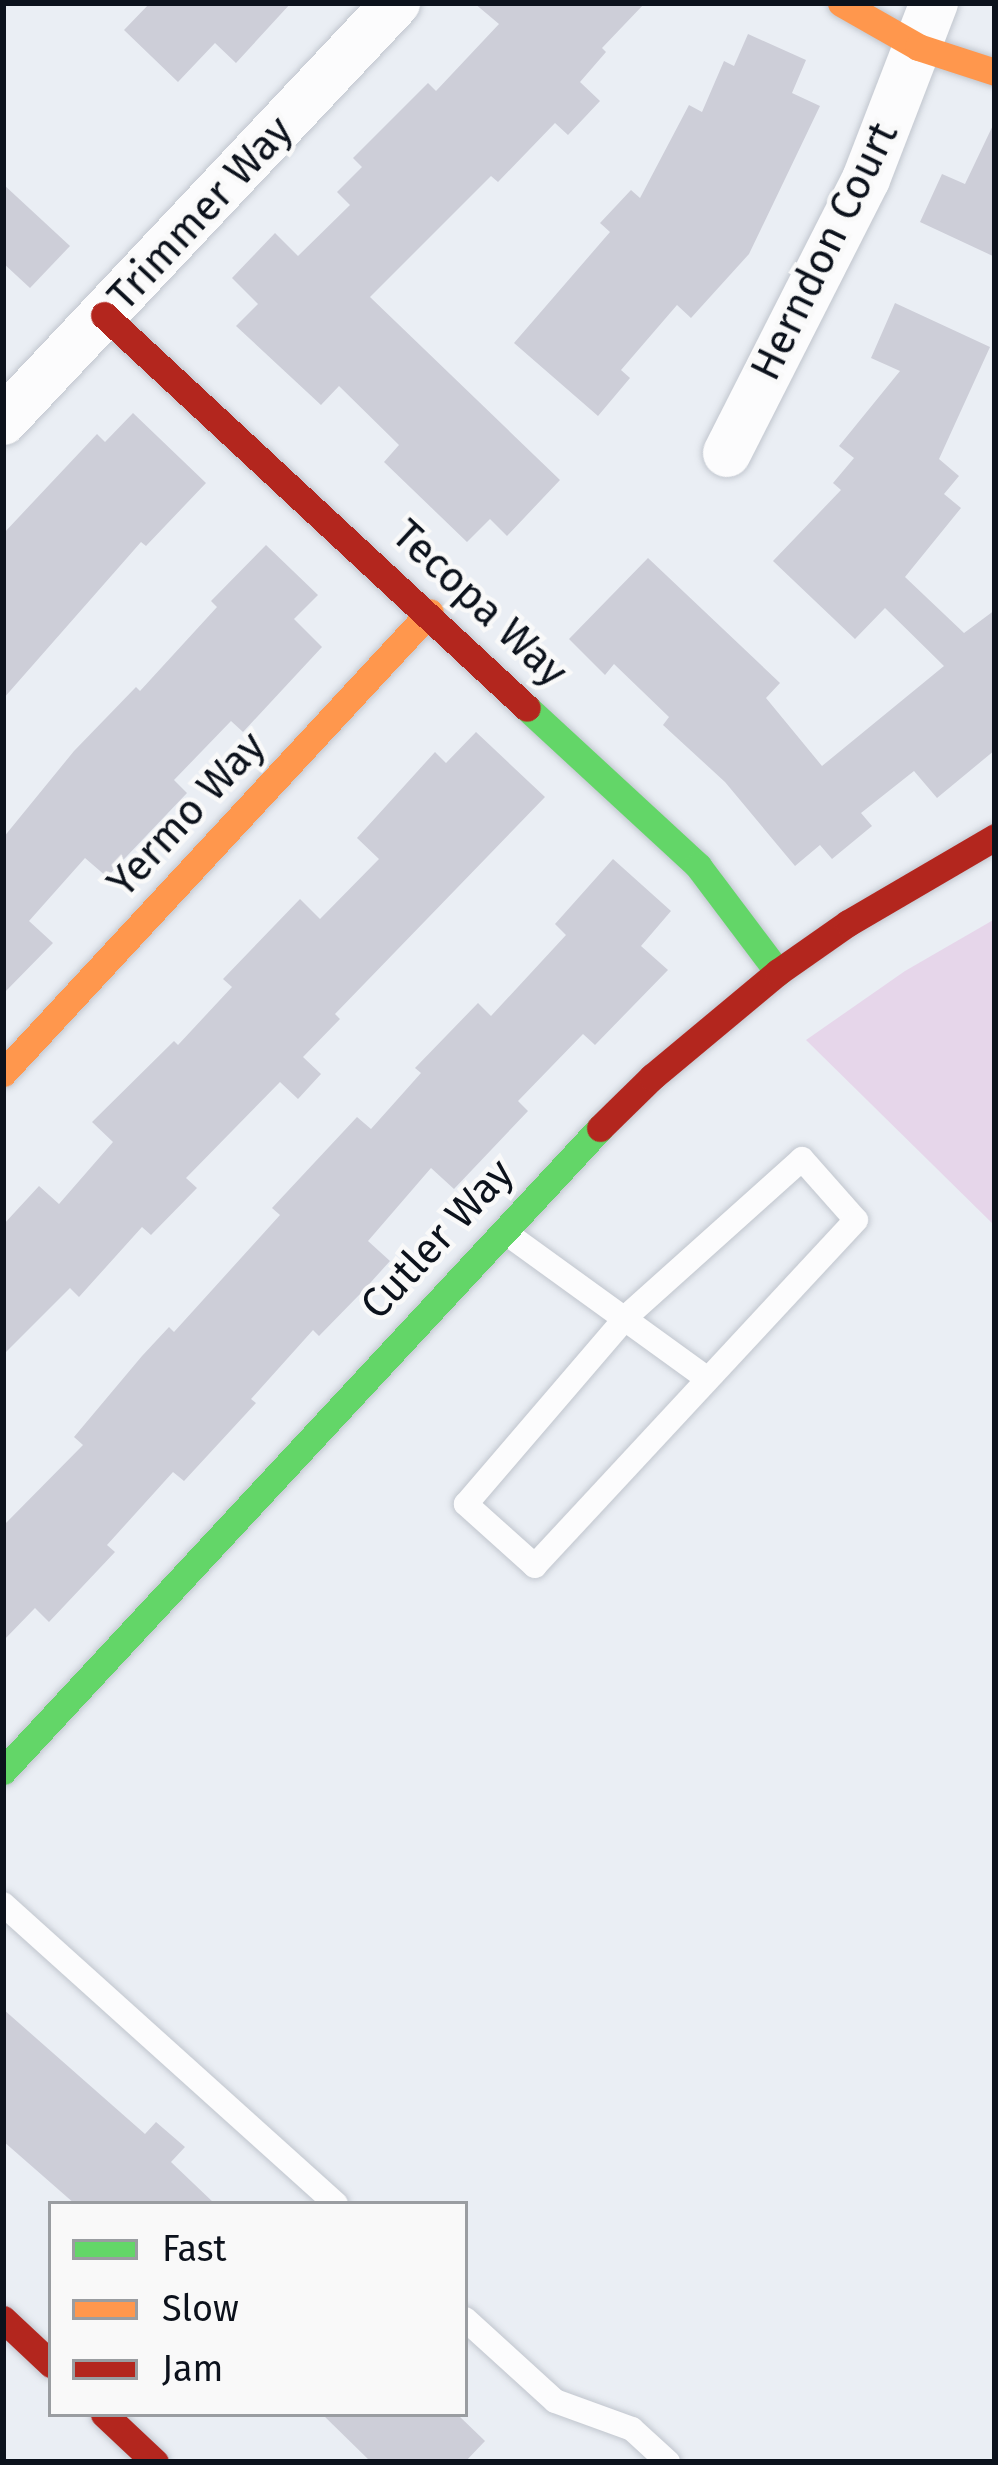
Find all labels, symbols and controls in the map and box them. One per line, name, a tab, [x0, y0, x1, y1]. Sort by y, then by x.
street label: Trimmer Way	[97, 105, 303, 321]
street label: Herndon Court	[740, 114, 908, 388]
street label: Tecopa Way	[382, 509, 578, 697]
street label: Yermo Way	[97, 721, 275, 907]
street label: Cutler Way	[350, 1148, 524, 1330]
legend	[48, 2201, 468, 2417]
text: Fast	[162, 2227, 227, 2271]
text: Slow	[162, 2287, 239, 2331]
text: Jam	[162, 2347, 223, 2391]

